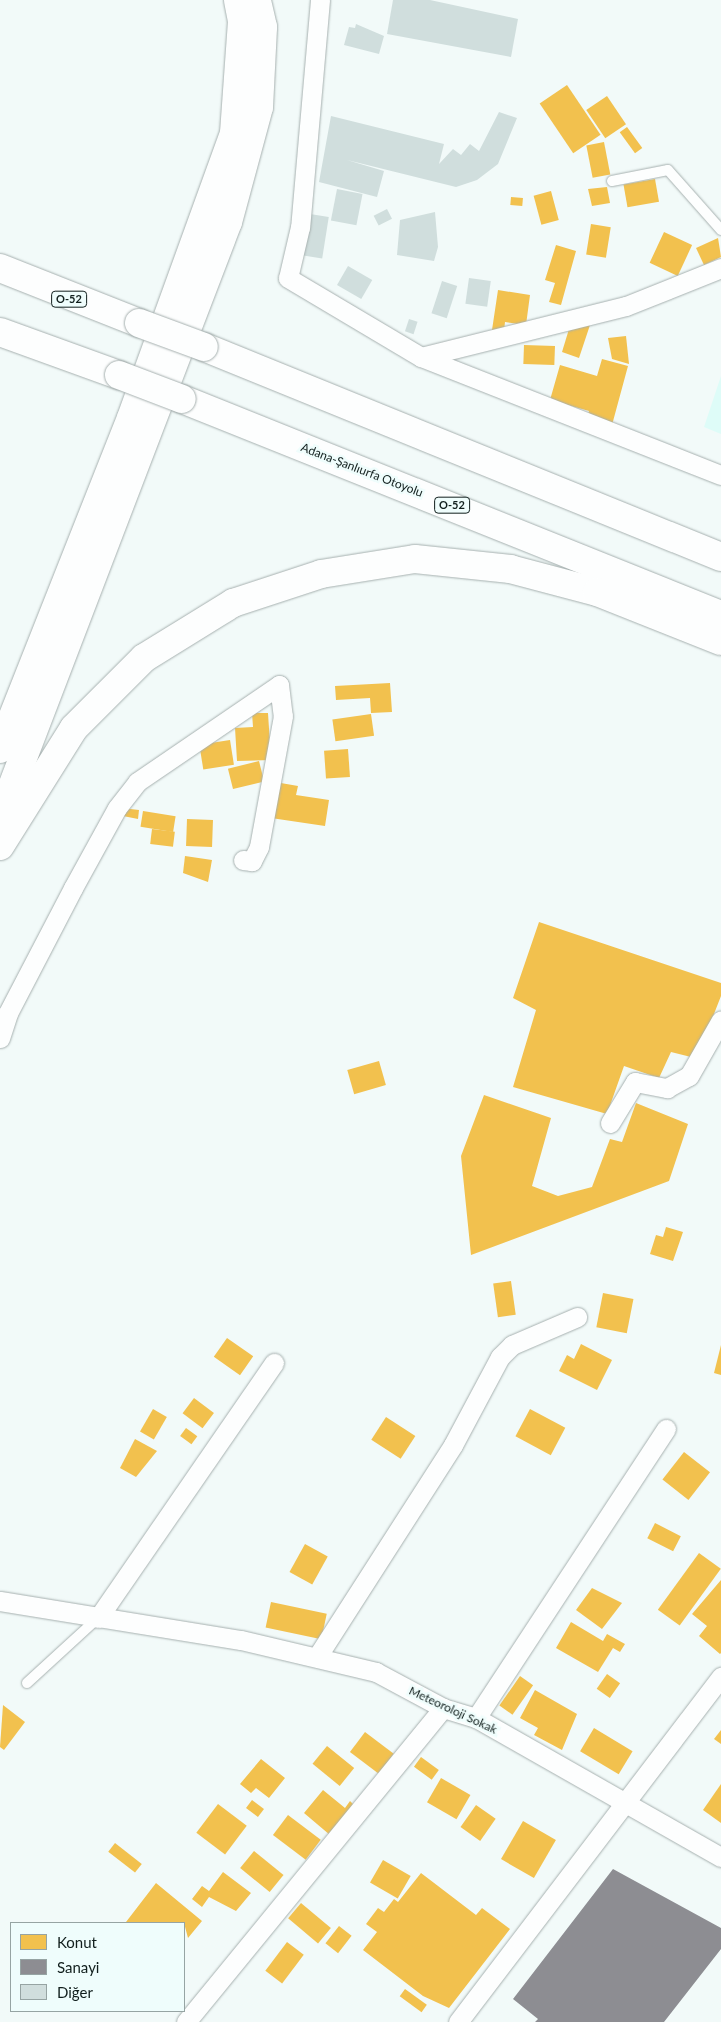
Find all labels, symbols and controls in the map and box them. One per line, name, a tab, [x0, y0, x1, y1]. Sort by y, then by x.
road number: O-52	[50, 290, 88, 308]
street label: Adana-Şanlıurfa Otoyolu	[299, 440, 425, 500]
road number: O-52	[433, 496, 471, 514]
street label: Meteoroloji Sokak	[407, 1683, 499, 1737]
legend	[10, 1922, 185, 2012]
text: Konut	[57, 1933, 97, 1951]
text: Sanayi	[57, 1958, 99, 1976]
text: Diğer	[57, 1983, 93, 2001]

